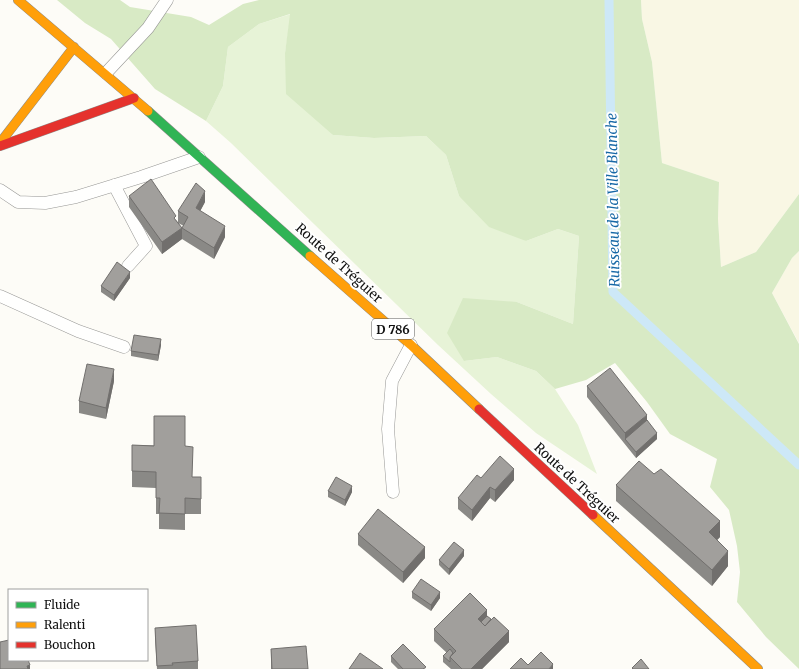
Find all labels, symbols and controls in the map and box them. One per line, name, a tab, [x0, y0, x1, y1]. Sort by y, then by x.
water label: Ruisseau de la Ville Blanche	[602, 113, 624, 287]
street label: Route de Tréguier	[292, 219, 386, 307]
road number: D 786	[372, 319, 414, 339]
street label: Route de Tréguier	[531, 439, 624, 527]
legend	[8, 589, 148, 661]
text: Fluide	[44, 597, 80, 612]
text: Ralenti	[44, 617, 85, 632]
text: Bouchon	[44, 637, 96, 652]

